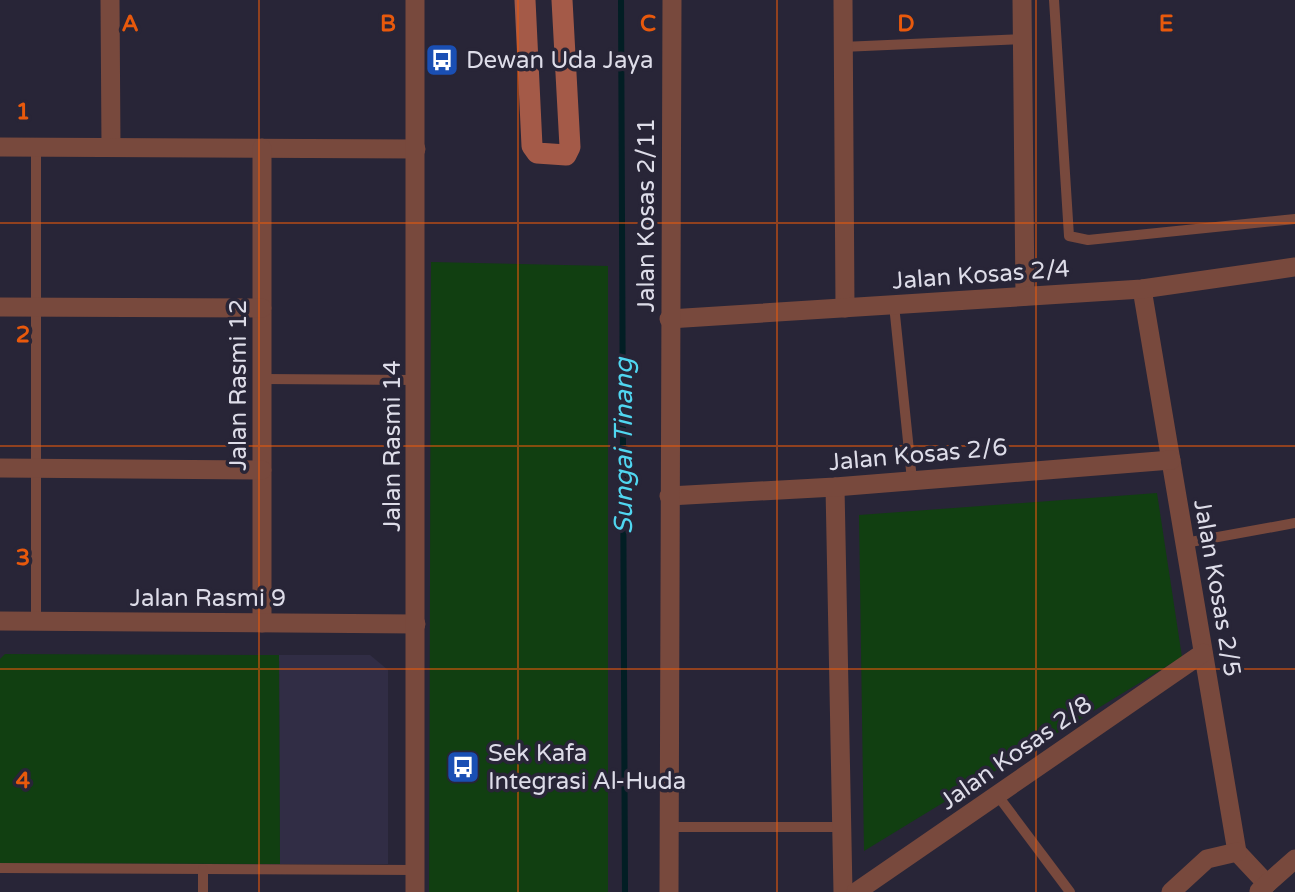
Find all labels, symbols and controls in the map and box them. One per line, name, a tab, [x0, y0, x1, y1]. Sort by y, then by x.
text: A	[121, 10, 139, 38]
text: B	[380, 10, 396, 38]
text: C	[640, 10, 656, 38]
text: D	[897, 10, 915, 38]
text: E	[1159, 10, 1173, 38]
bus stop icon: Dewan Uda Jaya	[423, 41, 461, 79]
place label: Dewan Uda Jaya	[466, 46, 654, 75]
text: 1	[16, 98, 30, 126]
street label: Jalan Kosas 2/11	[632, 118, 661, 312]
street label: Jalan Kosas 2/4	[891, 254, 1071, 296]
street label: Jalan Rasmi 12	[224, 299, 253, 471]
text: 2	[16, 321, 30, 349]
water label: Sungai Tinang	[608, 356, 639, 534]
street label: Jalan Rasmi 14	[378, 360, 407, 532]
street label: Jalan Kosas 2/6	[827, 433, 1009, 477]
street label: Jalan Kosas 2/5	[1187, 497, 1247, 679]
text: 3	[16, 544, 30, 572]
street label: Jalan Rasmi 9	[130, 584, 286, 613]
street label: Jalan Kosas 2/8	[934, 690, 1098, 816]
place label: Sek Kafa Integrasi Al-Huda	[488, 739, 686, 796]
bus stop icon: Sek Kafa Integrasi Al-Huda	[444, 748, 482, 786]
text: 4	[16, 767, 31, 795]

